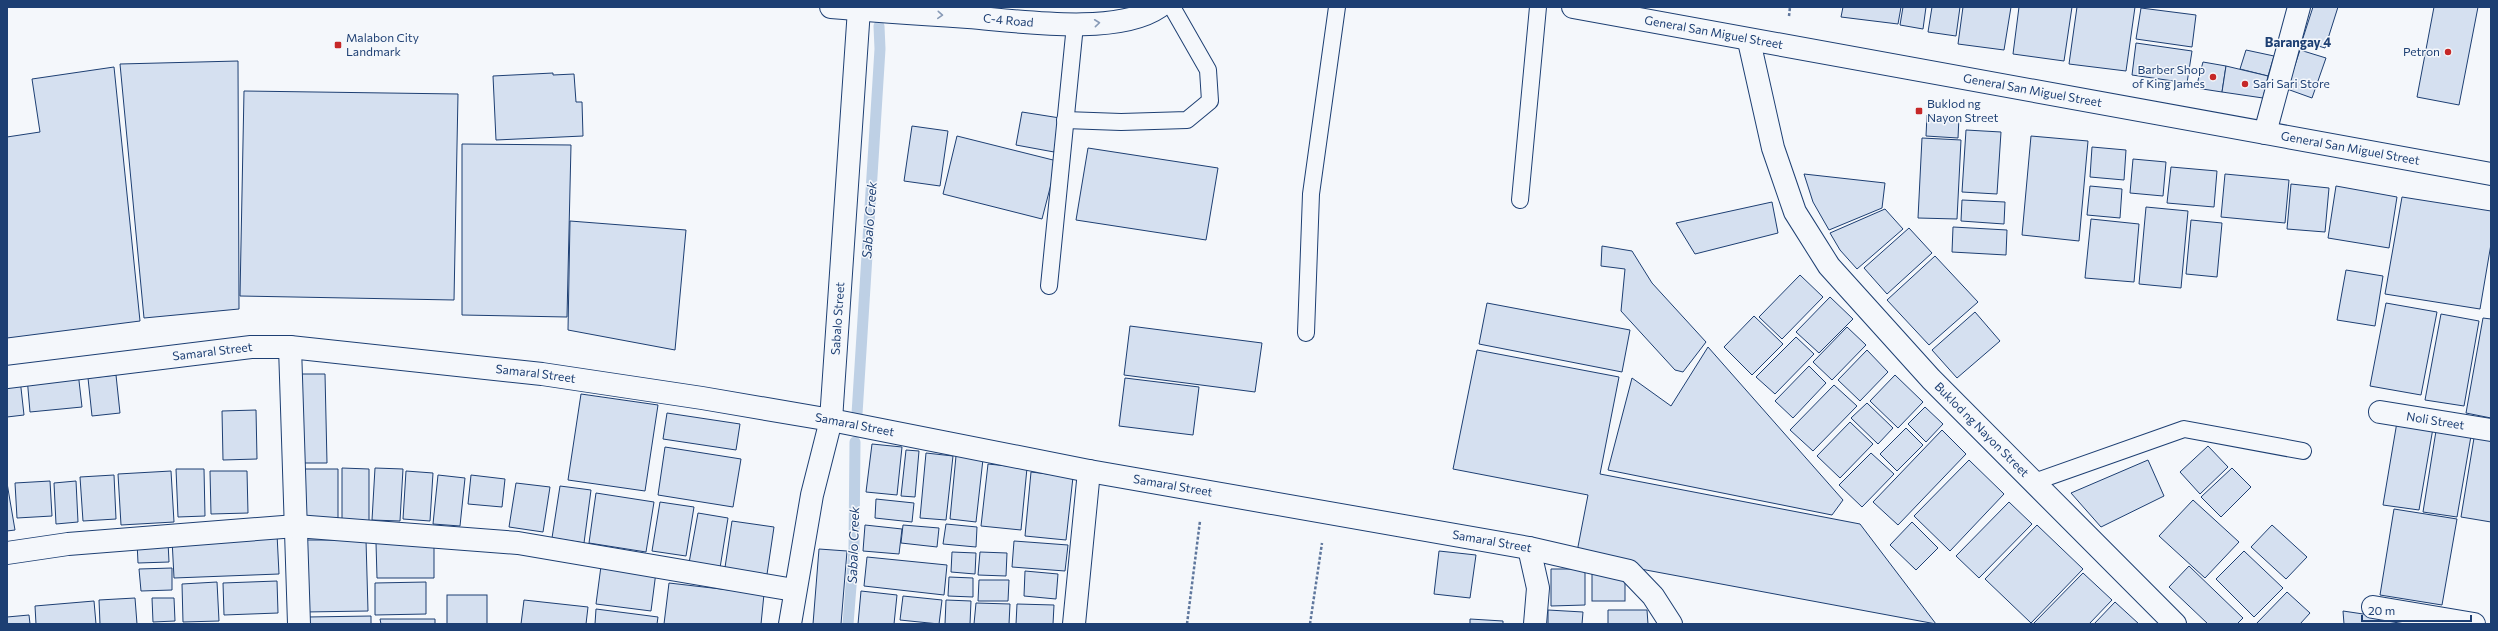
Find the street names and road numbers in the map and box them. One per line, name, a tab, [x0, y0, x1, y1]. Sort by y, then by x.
street label: C-4 Road	[983, 10, 1034, 29]
street label: General San Miguel Street	[1643, 12, 1784, 51]
street label: General San Miguel Street	[1962, 70, 2103, 109]
street label: General San Miguel Street	[2280, 128, 2421, 167]
street label: Sabalo Street	[827, 281, 846, 355]
street label: Samaral Street	[172, 339, 253, 363]
street label: Samaral Street	[495, 361, 577, 385]
street label: Buklod ng Nayon Street	[1932, 379, 2032, 479]
street label: Noli Street	[2405, 408, 2466, 432]
street label: Samaral Street	[814, 409, 896, 438]
street label: Samaral Street	[1132, 471, 1214, 499]
street label: Samaral Street	[1451, 527, 1533, 554]

